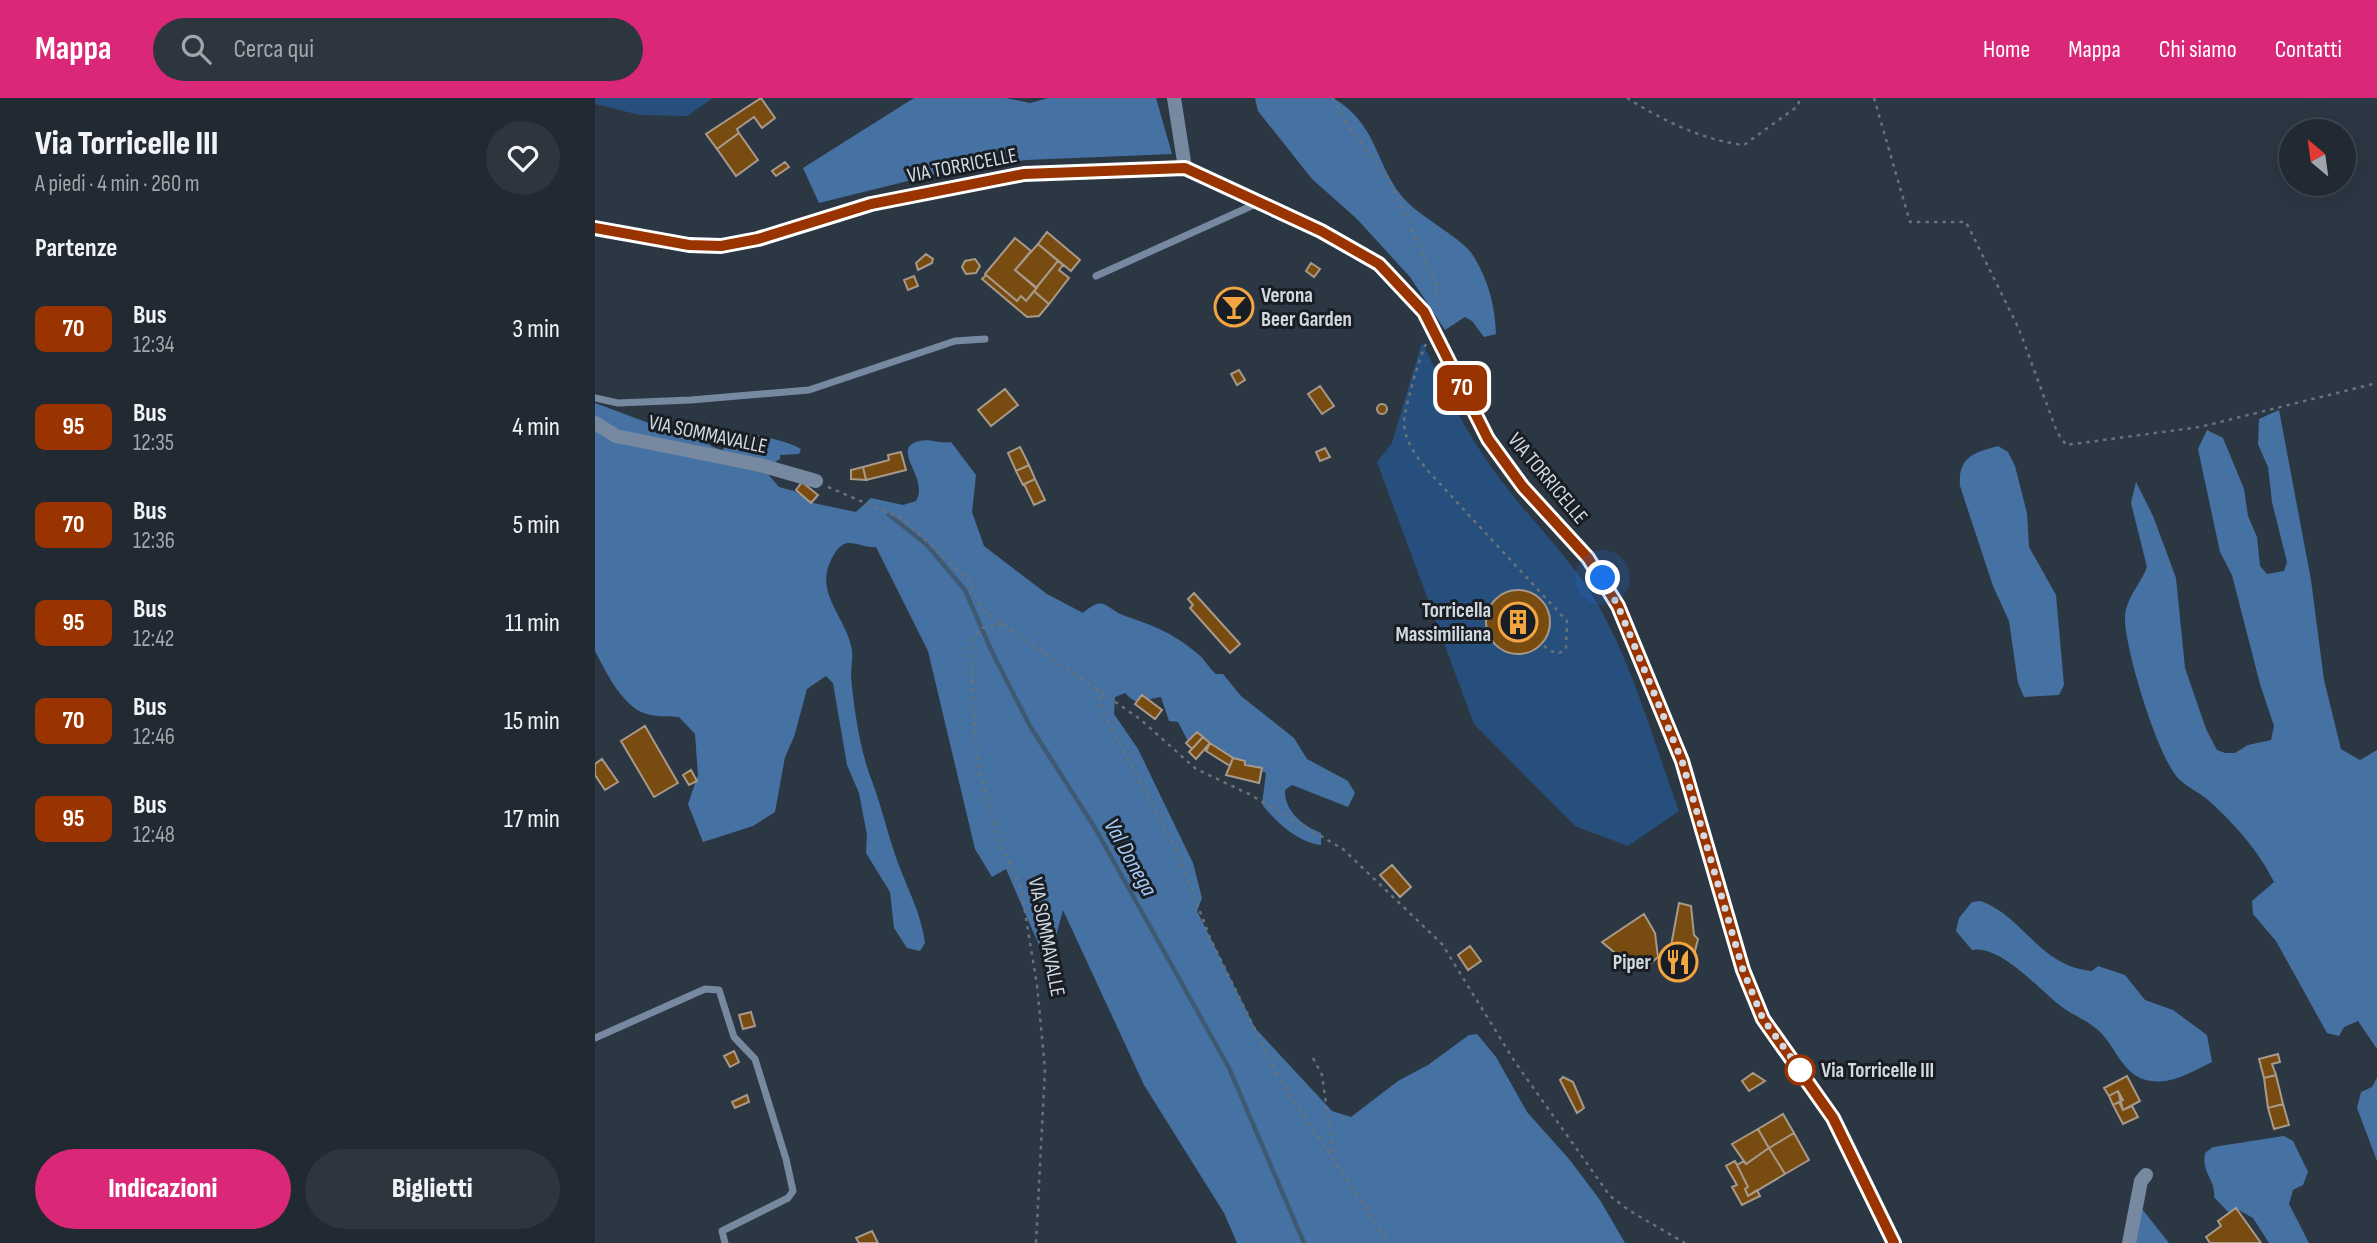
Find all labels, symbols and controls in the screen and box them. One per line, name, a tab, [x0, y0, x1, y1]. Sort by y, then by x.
search box	[153, 18, 643, 81]
text: Mappa	[35, 29, 111, 69]
icon: search	[177, 30, 215, 68]
text: Cerca qui	[233, 34, 314, 65]
text: Home	[1983, 35, 2030, 64]
text: Mappa	[2068, 35, 2121, 64]
text: Chi siamo	[2159, 35, 2237, 64]
text: Contatti	[2275, 35, 2342, 64]
north arrow	[2279, 119, 2355, 196]
map controls	[2279, 119, 2356, 196]
button: heart	[486, 121, 560, 195]
text: Via Torricelle III	[35, 124, 218, 164]
street label: VIA TORRICELLE	[905, 143, 1019, 188]
text: A piedi · 4 min · 260 m	[35, 170, 200, 198]
text: Partenze	[35, 233, 117, 264]
place label: Verona Beer Garden	[1261, 283, 1352, 332]
bar icon: Verona Beer Garden	[1213, 286, 1255, 328]
text: Bus	[133, 300, 167, 331]
text: 70	[63, 314, 84, 343]
text: 3 min	[512, 314, 560, 345]
text: 12:34	[133, 331, 174, 359]
line badge: 70	[1431, 365, 1493, 411]
text: 70	[1451, 373, 1473, 402]
text: Bus	[133, 398, 167, 429]
street label: VIA SOMMAVALLE	[646, 410, 770, 459]
text: 95	[63, 412, 84, 441]
text: 4 min	[512, 412, 560, 443]
street label: VIA TORRICELLE	[1502, 428, 1593, 529]
text: 12:35	[133, 429, 174, 457]
text: Bus	[133, 496, 167, 527]
text: 70	[63, 510, 84, 539]
text: 5 min	[513, 510, 560, 541]
text: 12:36	[133, 527, 175, 555]
your location	[1585, 560, 1620, 595]
text: Bus	[133, 594, 167, 625]
place label: Torricella Massimiliana	[1395, 598, 1491, 647]
building icon: Torricella Massimiliana	[1497, 601, 1539, 643]
text: 95	[63, 608, 84, 637]
text: 11 min	[505, 608, 560, 639]
text: 12:42	[133, 625, 174, 653]
text: Bus	[133, 692, 167, 723]
text: 70	[63, 706, 84, 735]
text: 15 min	[504, 706, 560, 737]
text: 12:46	[133, 723, 175, 751]
text: Bus	[133, 790, 167, 821]
text: 95	[63, 804, 84, 833]
text: 17 min	[504, 804, 560, 835]
water label: Val Donega	[1097, 814, 1163, 902]
text: 12:48	[133, 821, 175, 849]
street label: VIA SOMMAVALLE	[1023, 875, 1070, 999]
restaurant icon: Piper	[1657, 941, 1699, 983]
place label: Piper	[1613, 950, 1652, 975]
marker: Via Torricelle III	[1785, 1055, 1815, 1085]
place label: Via Torricelle III	[1821, 1058, 1934, 1083]
button: Indicazioni	[35, 1149, 291, 1229]
button: Biglietti	[305, 1149, 560, 1229]

